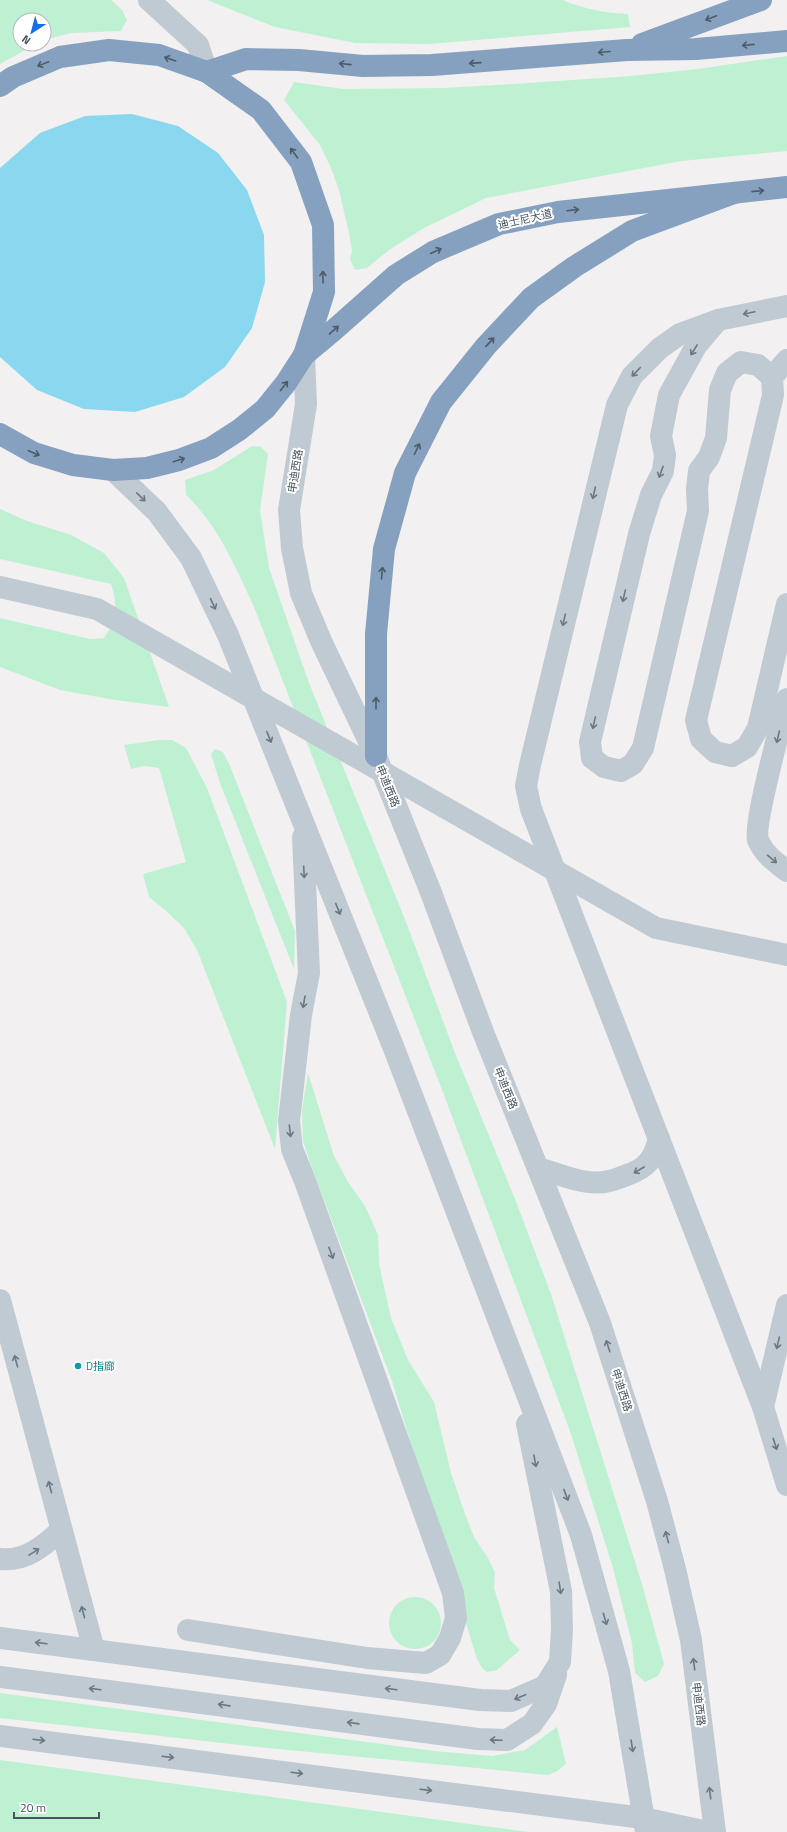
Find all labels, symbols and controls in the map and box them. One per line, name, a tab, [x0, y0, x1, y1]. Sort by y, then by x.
north arrow	[12, 12, 52, 52]
one-way arrow	[706, 15, 718, 23]
text: N	[18, 31, 34, 49]
one-way arrow	[742, 41, 755, 48]
one-way arrow	[598, 48, 611, 56]
one-way arrow	[164, 54, 176, 62]
one-way arrow	[469, 59, 482, 66]
one-way arrow	[37, 61, 49, 69]
one-way arrow	[339, 61, 352, 68]
one-way arrow	[290, 147, 298, 158]
one-way arrow	[751, 187, 764, 194]
street label: 迪士尼大道	[496, 205, 554, 233]
one-way arrow	[566, 206, 579, 214]
one-way arrow	[430, 247, 442, 254]
one-way arrow	[319, 271, 327, 284]
one-way arrow	[743, 310, 756, 318]
one-way arrow	[329, 326, 339, 335]
one-way arrow	[485, 337, 495, 347]
one-way arrow	[689, 344, 697, 356]
one-way arrow	[631, 367, 641, 377]
one-way arrow	[279, 381, 288, 392]
one-way arrow	[414, 443, 422, 455]
street label: 申迪西路	[284, 448, 306, 494]
one-way arrow	[28, 449, 40, 457]
one-way arrow	[173, 456, 186, 463]
one-way arrow	[657, 466, 665, 478]
one-way arrow	[590, 487, 598, 500]
one-way arrow	[136, 492, 146, 502]
one-way arrow	[378, 567, 385, 580]
one-way arrow	[620, 589, 628, 602]
one-way arrow	[210, 598, 217, 610]
one-way arrow	[560, 613, 568, 626]
one-way arrow	[372, 697, 380, 710]
one-way arrow	[590, 716, 598, 729]
one-way arrow	[265, 730, 273, 742]
one-way arrow	[774, 730, 781, 743]
street label: 申迪西路	[372, 763, 404, 809]
one-way arrow	[767, 855, 778, 864]
one-way arrow	[301, 865, 308, 878]
one-way arrow	[335, 903, 342, 915]
one-way arrow	[300, 995, 308, 1008]
street label: 申迪西路	[490, 1065, 522, 1111]
one-way arrow	[286, 1124, 294, 1137]
one-way arrow	[633, 1166, 645, 1174]
one-way arrow	[328, 1247, 336, 1259]
one-way arrow	[774, 1336, 782, 1349]
one-way arrow	[604, 1340, 611, 1353]
one-way arrow	[12, 1355, 20, 1368]
place label: D指廊	[86, 1358, 115, 1374]
marker: D指廊	[73, 1361, 83, 1371]
street label: 申迪西路	[608, 1367, 636, 1413]
one-way arrow	[772, 1437, 779, 1450]
one-way arrow	[531, 1454, 539, 1467]
one-way arrow	[46, 1481, 53, 1494]
one-way arrow	[562, 1489, 570, 1501]
one-way arrow	[663, 1531, 670, 1544]
one-way arrow	[28, 1547, 40, 1555]
one-way arrow	[556, 1581, 564, 1594]
one-way arrow	[79, 1606, 87, 1619]
one-way arrow	[602, 1613, 609, 1626]
one-way arrow	[35, 1640, 48, 1647]
one-way arrow	[690, 1658, 698, 1671]
street label: 申迪西路	[688, 1681, 710, 1727]
one-way arrow	[89, 1685, 102, 1693]
one-way arrow	[385, 1685, 398, 1693]
one-way arrow	[514, 1694, 526, 1701]
one-way arrow	[218, 1702, 231, 1709]
one-way arrow	[347, 1719, 360, 1726]
one-way arrow	[490, 1736, 503, 1743]
one-way arrow	[32, 1737, 45, 1744]
one-way arrow	[629, 1739, 637, 1752]
one-way arrow	[161, 1753, 174, 1761]
one-way arrow	[290, 1770, 303, 1777]
one-way arrow	[419, 1786, 432, 1794]
one-way arrow	[706, 1787, 714, 1800]
scale bar	[14, 1794, 99, 1820]
text: 20 m	[20, 1798, 46, 1817]

